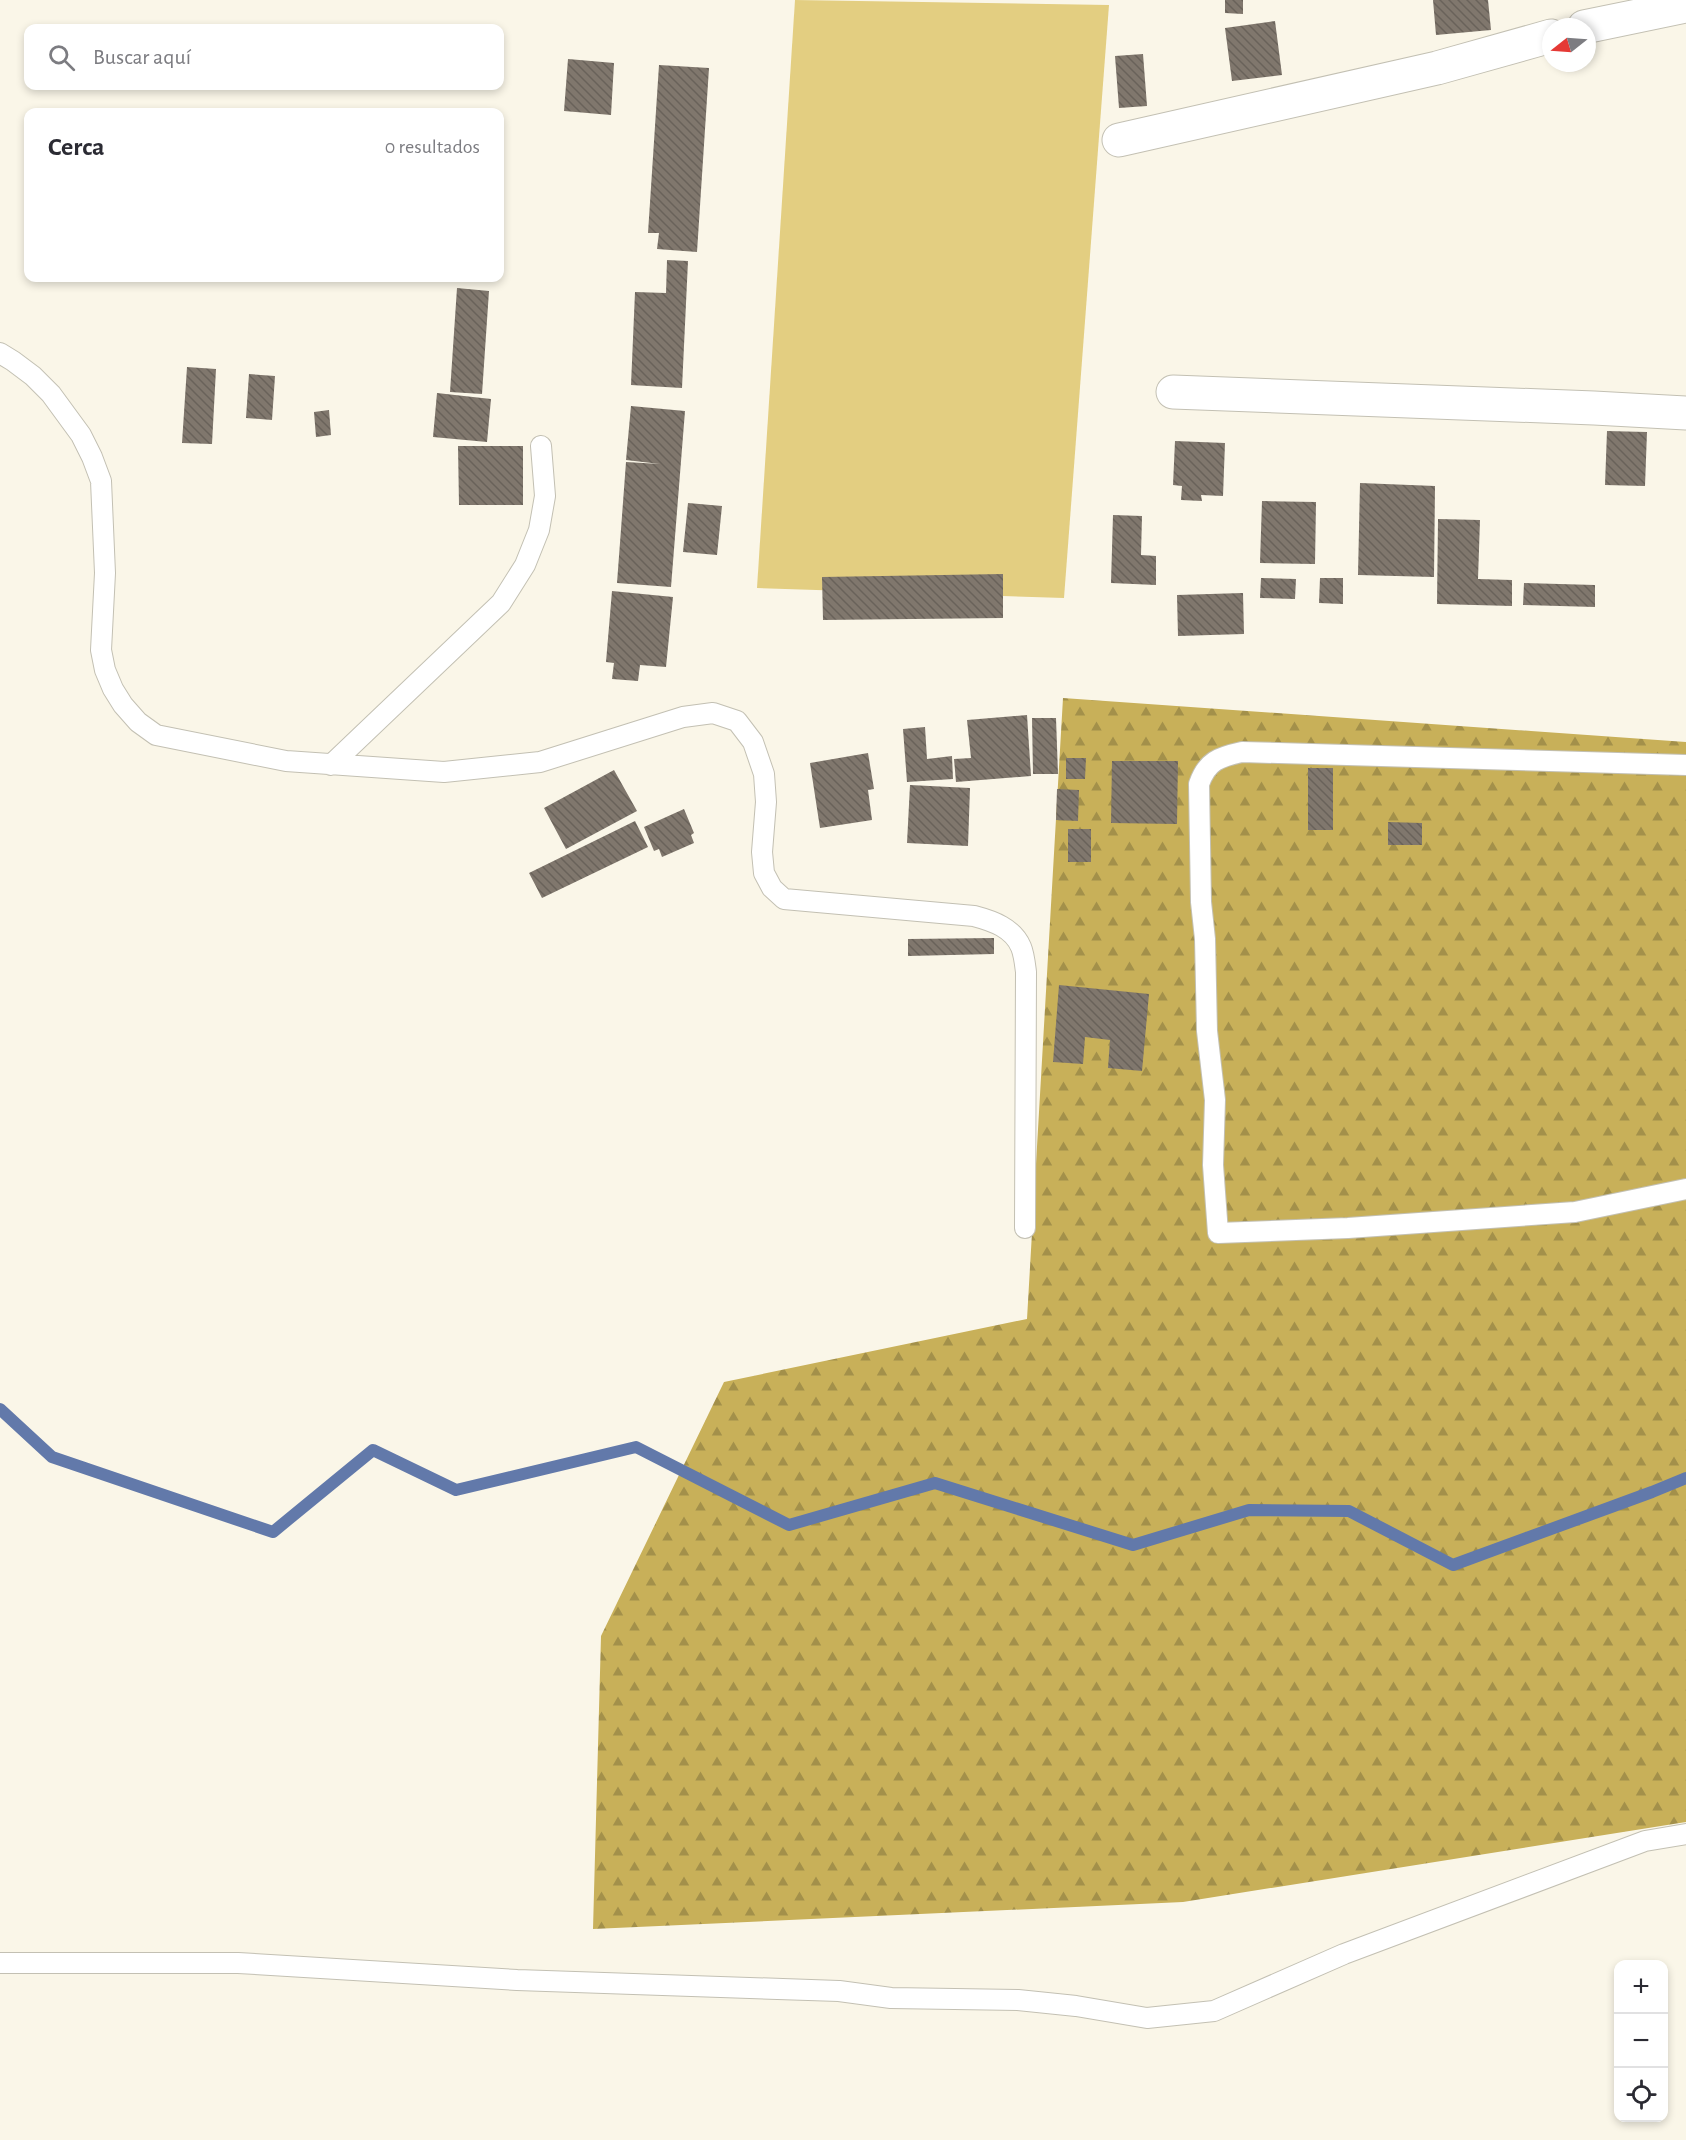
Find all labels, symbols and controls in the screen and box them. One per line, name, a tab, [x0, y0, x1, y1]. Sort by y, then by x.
north arrow	[1542, 18, 1596, 72]
search box	[24, 24, 504, 90]
icon: search	[45, 41, 78, 74]
text: Buscar aquí	[93, 46, 191, 68]
text: Cerca	[48, 134, 105, 160]
text: 0 resultados	[385, 137, 480, 157]
map controls	[1614, 1960, 1668, 2122]
button: +	[1614, 1960, 1668, 2014]
button: −	[1614, 2014, 1668, 2068]
button: locate	[1614, 2068, 1668, 2122]

